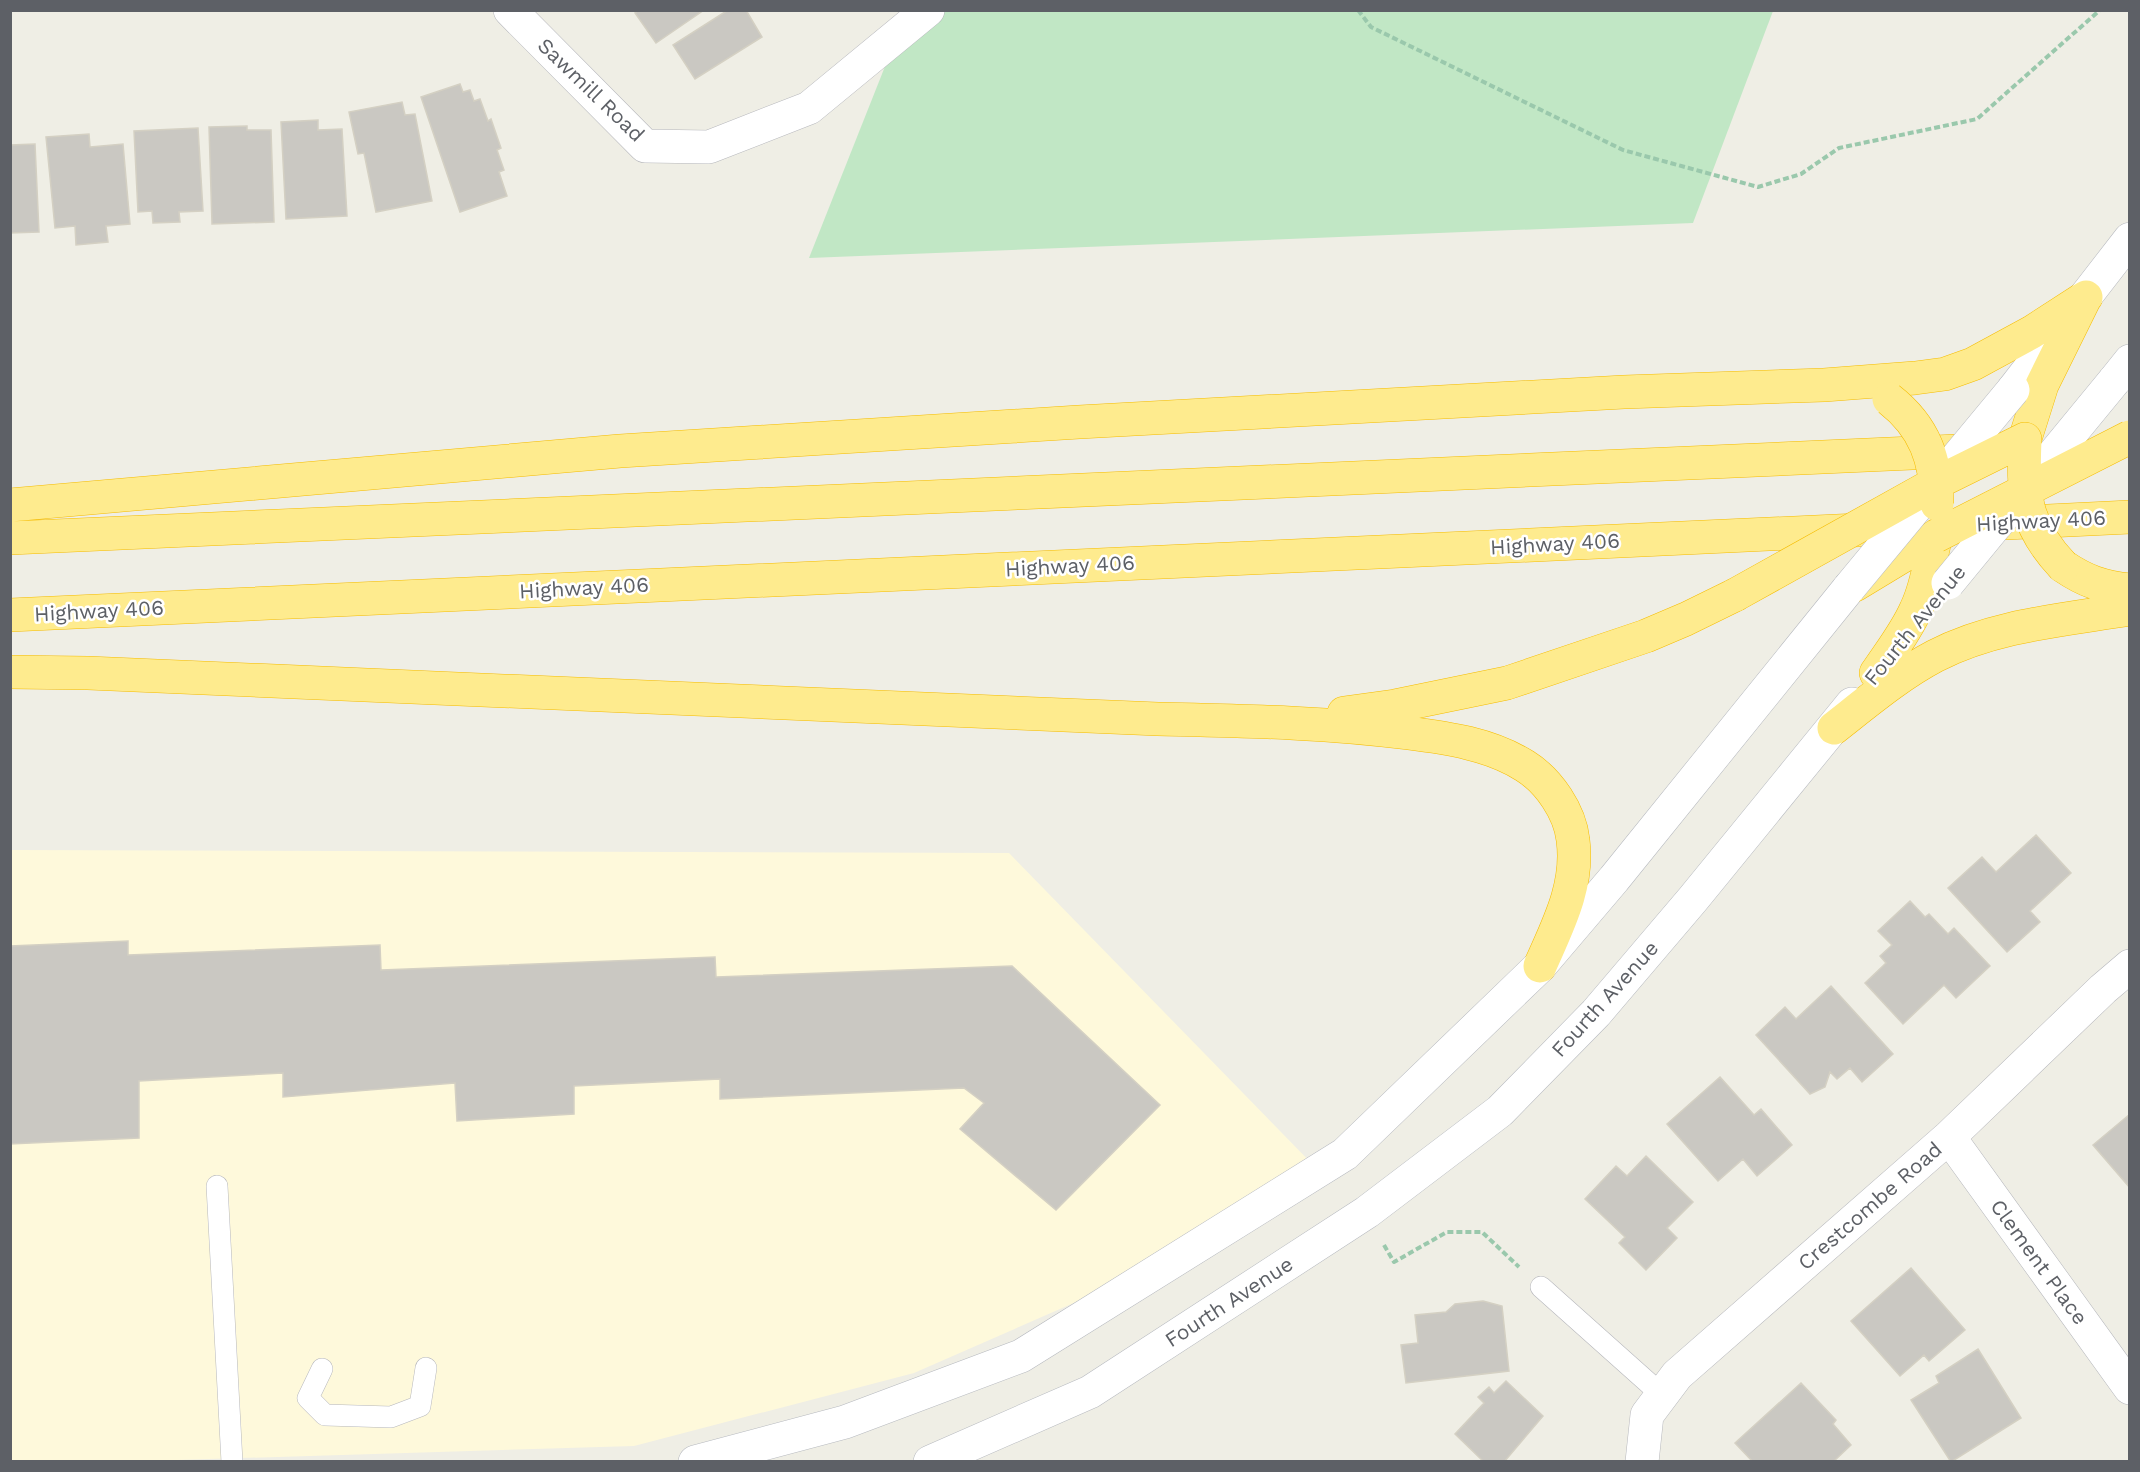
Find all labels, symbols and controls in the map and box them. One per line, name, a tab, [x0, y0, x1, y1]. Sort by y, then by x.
street label: Sawmill Road	[533, 33, 650, 147]
street label: Highway 406	[1976, 505, 2106, 536]
street label: Highway 406	[1490, 528, 1620, 559]
street label: Highway 406	[1005, 550, 1135, 581]
street label: Fourth Avenue	[1858, 559, 1971, 690]
street label: Highway 406	[519, 572, 649, 603]
street label: Highway 406	[34, 595, 164, 626]
street label: Fourth Avenue	[1546, 935, 1663, 1062]
street label: Crestcombe Road	[1793, 1136, 1947, 1275]
street label: Clement Place	[1986, 1194, 2093, 1329]
street label: Fourth Avenue	[1160, 1251, 1297, 1352]

